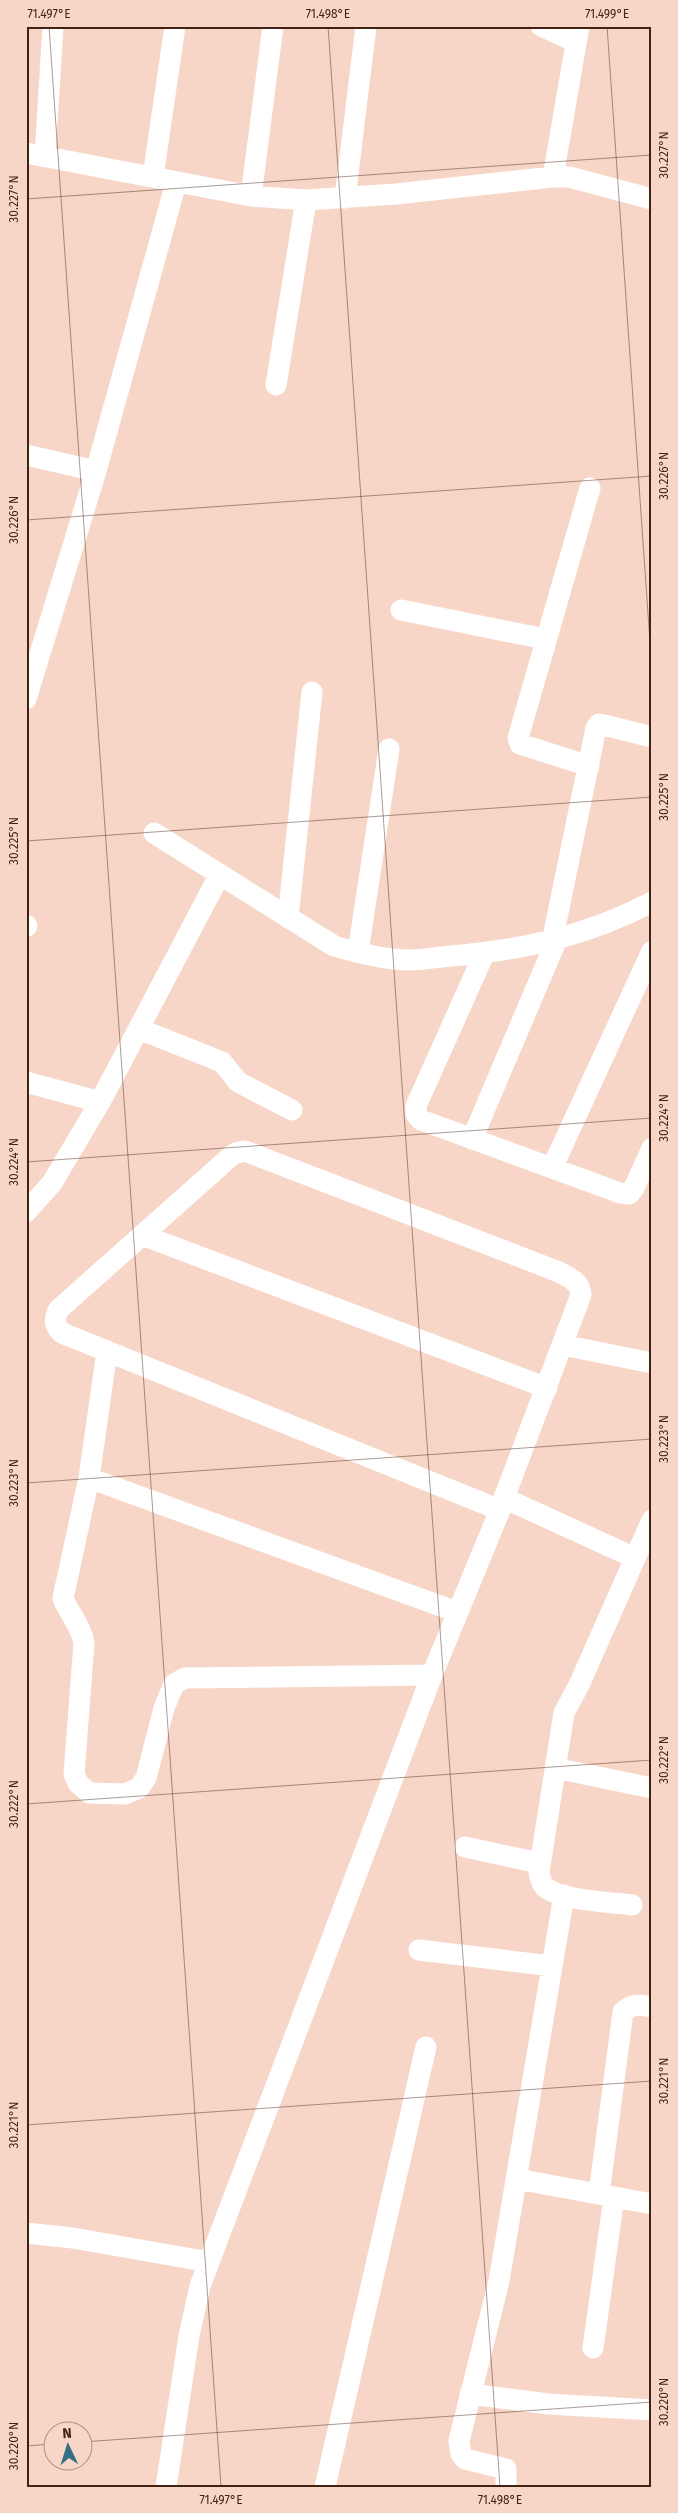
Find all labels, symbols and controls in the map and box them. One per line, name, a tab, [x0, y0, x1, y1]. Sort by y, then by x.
text: 71.497°E	[27, 7, 71, 21]
text: 71.498°E	[306, 7, 350, 21]
text: 71.499°E	[585, 7, 629, 21]
text: 30.227°N	[657, 131, 671, 179]
text: 30.227°N	[7, 175, 21, 223]
text: 30.226°N	[657, 452, 671, 500]
text: 30.226°N	[7, 496, 21, 544]
text: 30.225°N	[657, 773, 671, 821]
text: 30.225°N	[7, 817, 21, 865]
text: 30.224°N	[657, 1094, 671, 1142]
text: 30.224°N	[7, 1138, 21, 1186]
text: 30.223°N	[657, 1415, 671, 1463]
text: 30.223°N	[7, 1459, 21, 1507]
text: 30.222°N	[657, 1736, 671, 1784]
text: 30.222°N	[7, 1780, 21, 1828]
text: 30.221°N	[657, 2058, 671, 2104]
text: 30.221°N	[7, 2102, 21, 2148]
text: 30.220°N	[657, 2378, 671, 2426]
north arrow	[42, 2420, 92, 2470]
text: 30.220°N	[7, 2422, 21, 2470]
text: N	[62, 2425, 72, 2442]
text: 71.497°E	[199, 2493, 243, 2507]
text: 71.498°E	[478, 2493, 522, 2507]

